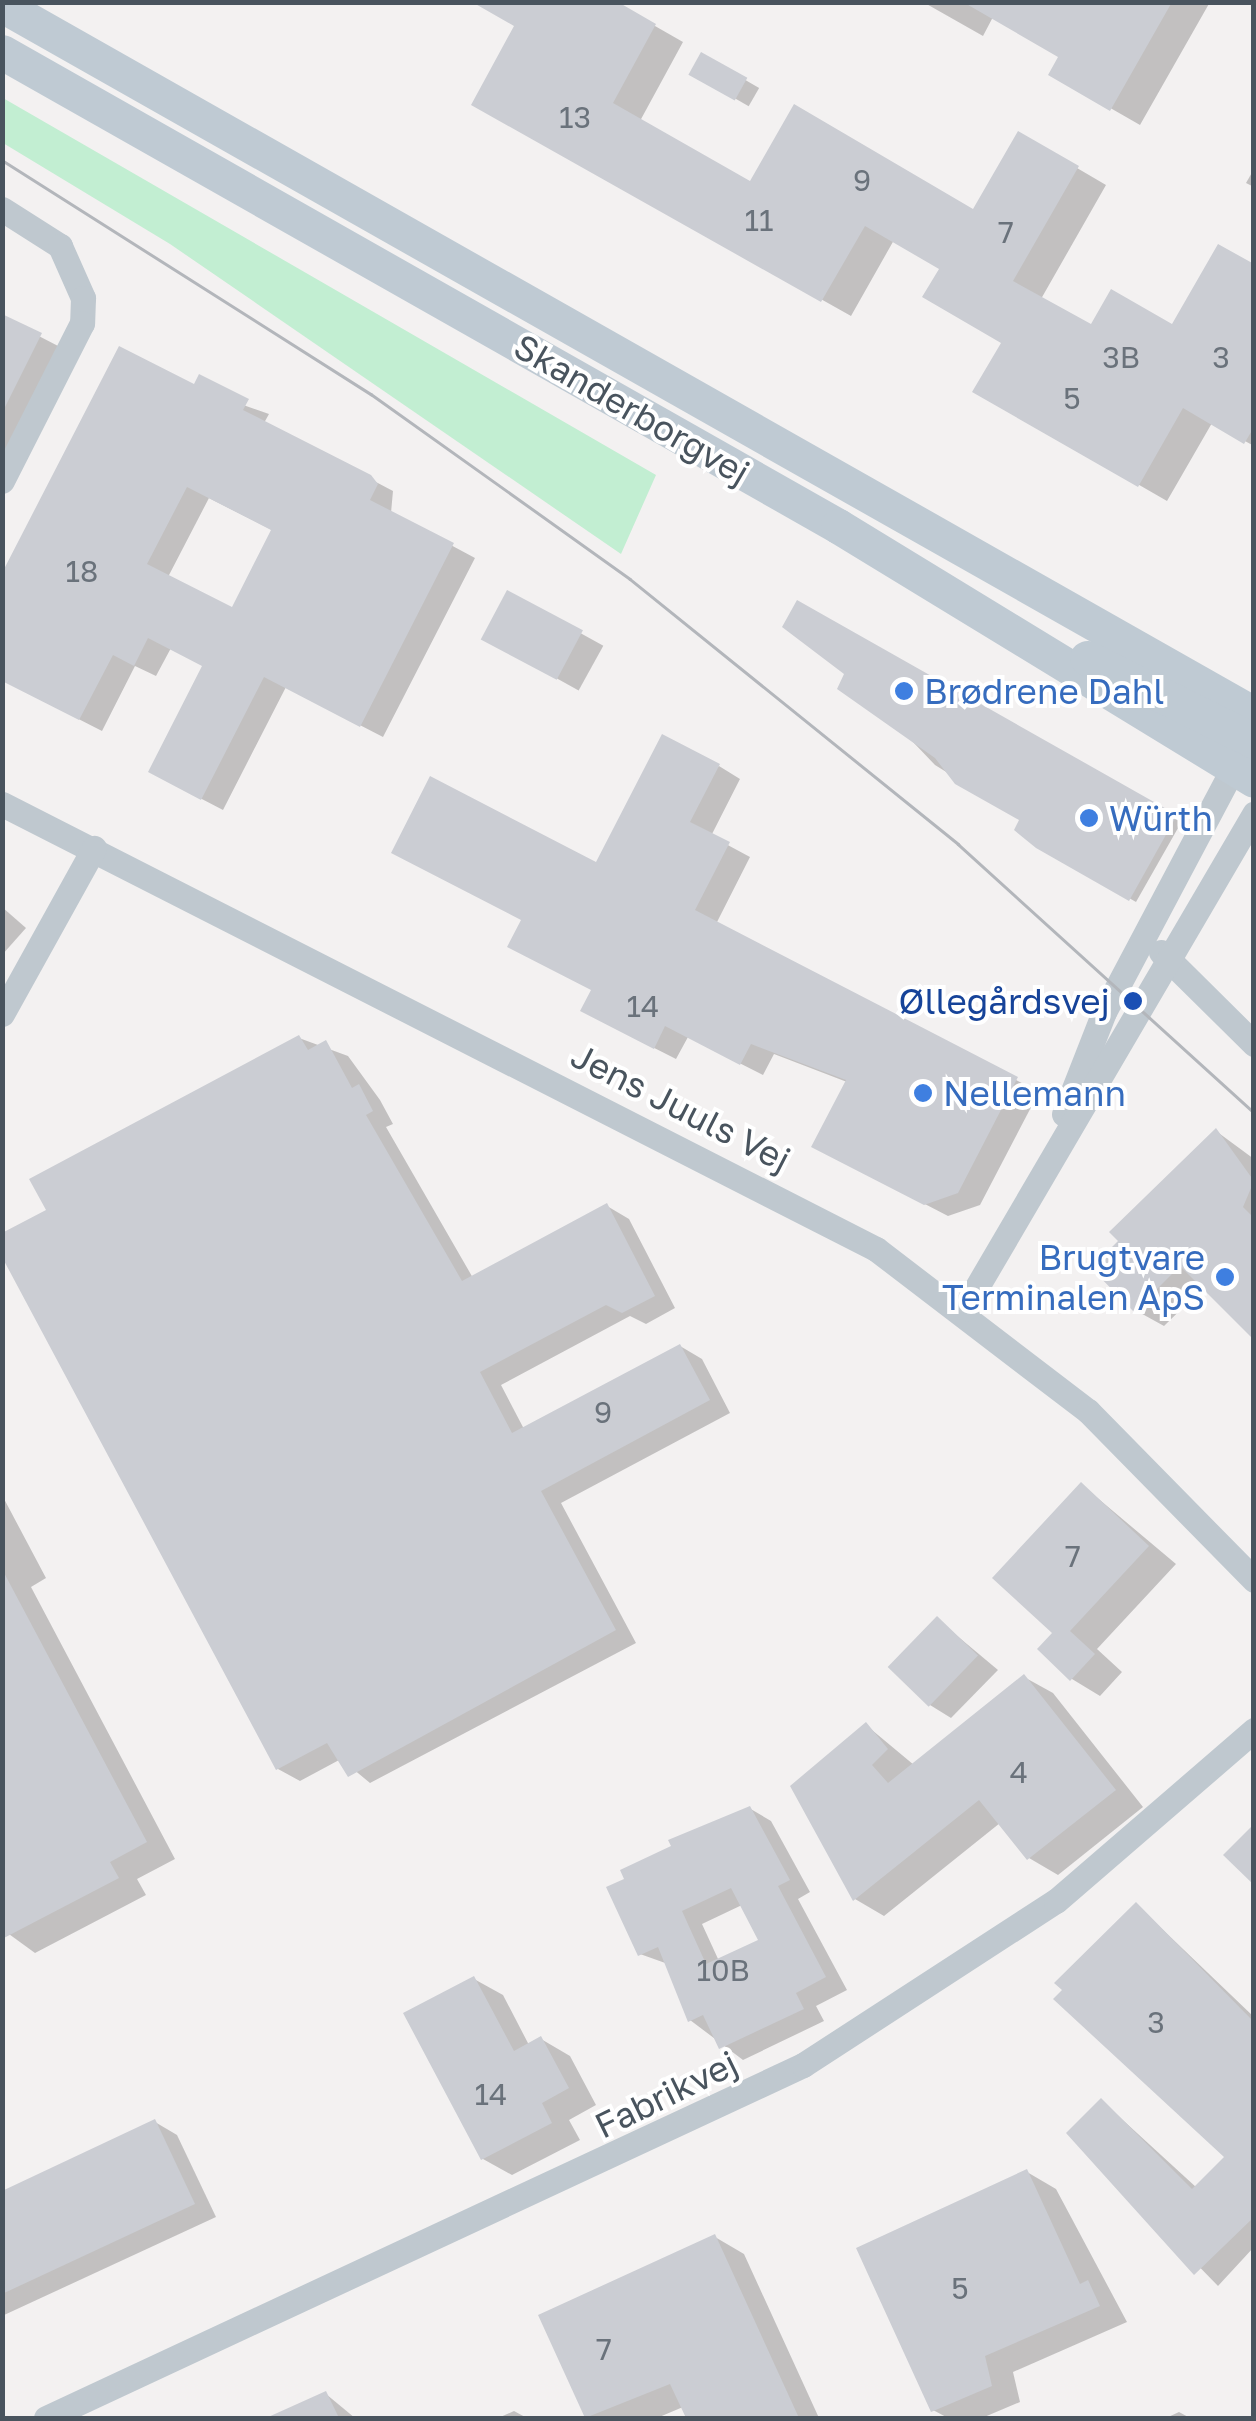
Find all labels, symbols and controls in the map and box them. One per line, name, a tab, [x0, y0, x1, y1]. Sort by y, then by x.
house number: 13	[559, 99, 591, 135]
house number: 9	[853, 162, 871, 198]
house number: 11	[744, 202, 774, 238]
house number: 7	[998, 214, 1014, 250]
street label: Skanderborgvej	[507, 325, 757, 493]
house number: 3B	[1102, 339, 1140, 375]
house number: 3	[1212, 339, 1230, 375]
house number: 5	[1063, 380, 1081, 416]
house number: 18	[66, 553, 98, 589]
place label: Brødrene Dahl	[924, 670, 1164, 712]
marker: Brødrene Dahl	[893, 680, 915, 702]
place label: Würth	[1109, 797, 1213, 839]
marker: Würth	[1078, 807, 1100, 829]
place label: Øllegårdsvej	[898, 980, 1110, 1022]
house number: 14	[627, 988, 659, 1024]
marker: Øllegårdsvej	[1120, 988, 1146, 1014]
street label: Jens Juuls Vej	[565, 1034, 797, 1180]
place label: Nellemann	[943, 1072, 1126, 1114]
marker: Nellemann	[912, 1082, 934, 1104]
place label: Brugtvare Terminalen ApS	[942, 1236, 1205, 1318]
marker: Brugtvare Terminalen ApS	[1214, 1266, 1236, 1288]
house number: 9	[594, 1394, 612, 1430]
house number: 7	[1065, 1538, 1081, 1574]
house number: 4	[1010, 1754, 1028, 1790]
house number: 10B	[696, 1952, 750, 1988]
house number: 3	[1147, 2004, 1165, 2040]
street label: Fabrikvej	[588, 2042, 744, 2146]
house number: 14	[475, 2076, 507, 2112]
house number: 5	[951, 2270, 969, 2306]
house number: 7	[596, 2331, 612, 2367]

